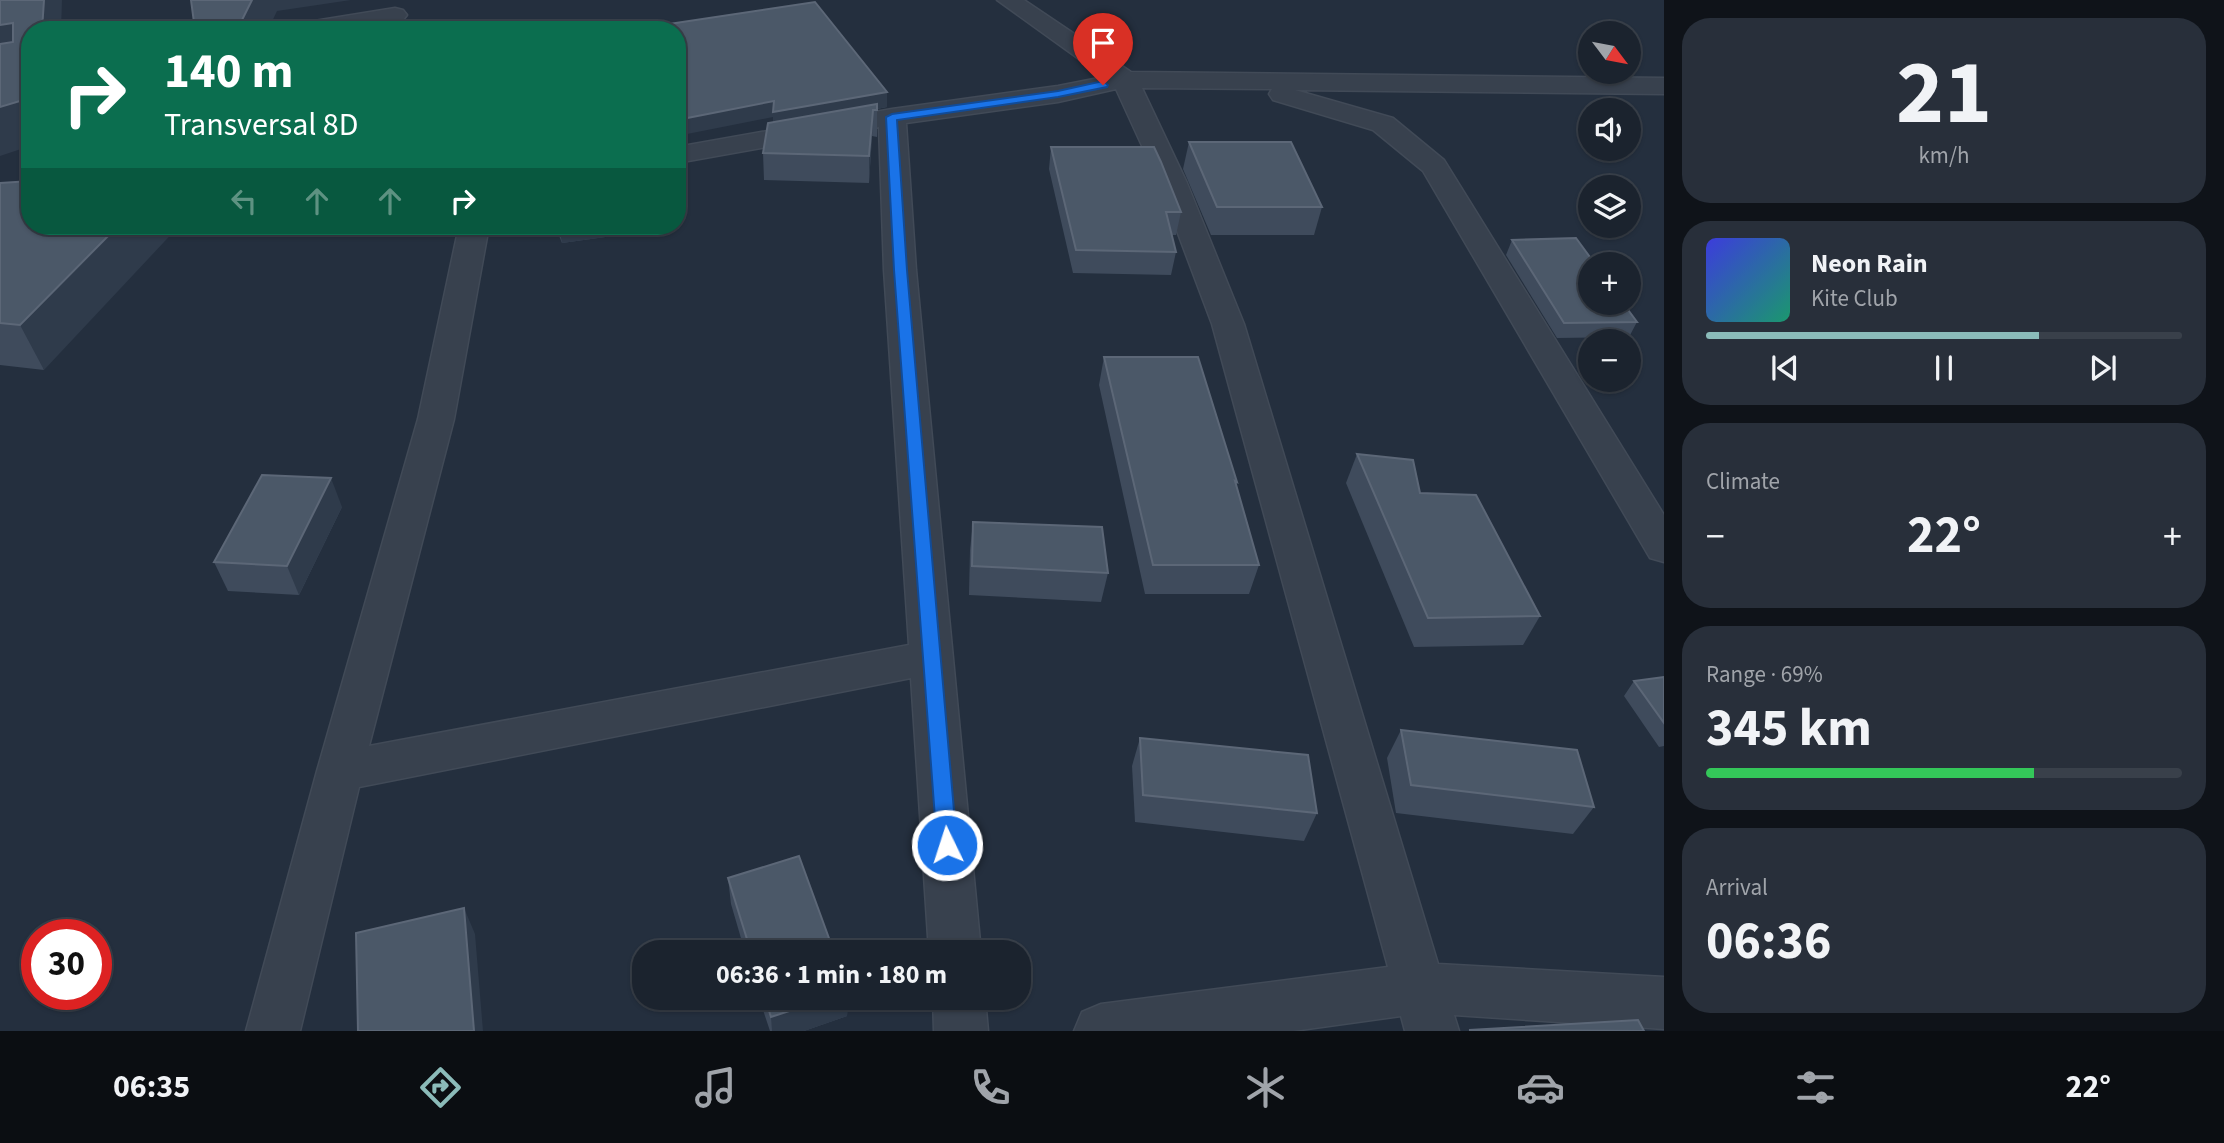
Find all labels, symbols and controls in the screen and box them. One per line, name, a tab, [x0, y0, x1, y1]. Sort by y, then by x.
pin	[1073, 13, 1133, 85]
north arrow	[1578, 21, 1642, 84]
map controls	[1578, 21, 1641, 392]
icon: arrive	[1084, 24, 1122, 62]
text: 21	[1896, 29, 1992, 158]
text: 140 m	[164, 37, 293, 107]
icon: right	[49, 49, 140, 140]
button: sound	[1578, 98, 1641, 161]
text: Transversal 8D	[164, 102, 358, 148]
text: km/h	[1918, 139, 1970, 172]
button: layers	[1578, 175, 1641, 238]
icon: left	[225, 182, 263, 220]
icon: ahead	[298, 182, 336, 220]
icon: ahead	[371, 182, 409, 220]
icon: right	[444, 182, 482, 220]
text: Neon Rain	[1811, 245, 1928, 282]
button: +	[1578, 252, 1641, 315]
text: Kite Club	[1811, 282, 1898, 315]
button: −	[1578, 329, 1641, 392]
icon: previous	[1766, 349, 1804, 387]
icon: pause	[1925, 349, 1963, 387]
icon: next	[2084, 349, 2122, 387]
text: Climate	[1706, 465, 1780, 498]
text: 22°	[1907, 499, 1981, 573]
text: −	[1706, 510, 1725, 564]
text: +	[2163, 510, 2182, 564]
text: Range · 69%	[1706, 658, 1823, 691]
text: 345 km	[1706, 692, 1872, 766]
position arrow	[910, 808, 984, 882]
text: Arrival	[1706, 871, 1768, 904]
text: 06:36	[1706, 905, 1831, 979]
speed limit sign: 30	[21, 919, 112, 1010]
text: 06:36 · 1 min · 180 m	[716, 956, 947, 993]
icon: directions	[416, 1063, 465, 1112]
icon: music	[691, 1063, 740, 1112]
icon: phone	[966, 1063, 1015, 1112]
icon: climate	[1241, 1063, 1290, 1112]
icon: car	[1516, 1063, 1565, 1112]
icon: filters	[1791, 1063, 1840, 1112]
text: 06:35	[113, 1064, 190, 1110]
text: 22°	[2065, 1064, 2111, 1110]

